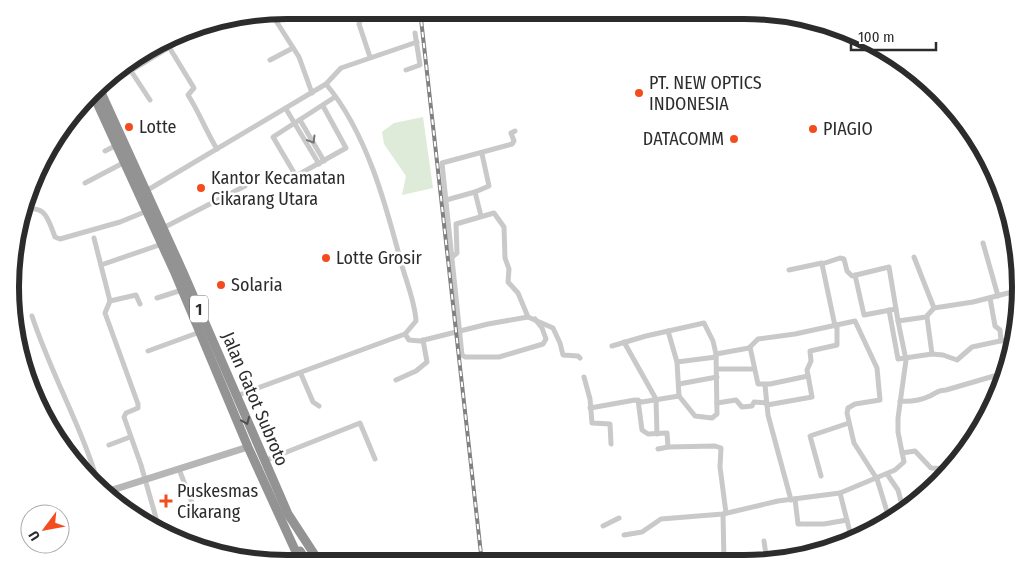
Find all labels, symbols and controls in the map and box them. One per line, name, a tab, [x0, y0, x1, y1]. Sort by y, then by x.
scale bar	[851, 20, 936, 52]
text: 100 m	[858, 28, 895, 46]
place label: PT. NEW OPTICS INDONESIA	[649, 72, 762, 115]
marker: PT. NEW OPTICS INDONESIA	[633, 87, 645, 99]
place label: Lotte	[139, 116, 177, 138]
place label: PIAGIO	[823, 118, 873, 140]
marker: Lotte	[123, 121, 135, 133]
marker: PIAGIO	[807, 123, 819, 135]
place label: DATACOMM	[643, 128, 724, 150]
marker: DATACOMM	[728, 133, 740, 145]
one-way arrow	[306, 135, 316, 144]
place label: Kantor Kecamatan Cikarang Utara	[211, 167, 346, 210]
marker: Kantor Kecamatan Cikarang Utara	[195, 182, 207, 194]
place label: Lotte Grosir	[336, 247, 422, 269]
marker: Lotte Grosir	[320, 252, 332, 264]
place label: Solaria	[231, 274, 283, 296]
marker: Solaria	[215, 279, 227, 291]
road number: 1	[190, 296, 208, 322]
street label: Jalan Gatot Subroto	[217, 329, 293, 469]
one-way arrow	[240, 416, 251, 425]
place label: Puskesmas Cikarang	[177, 480, 258, 523]
marker: Puskesmas Cikarang	[159, 494, 173, 508]
north arrow	[20, 504, 70, 554]
text: U	[25, 528, 44, 544]

